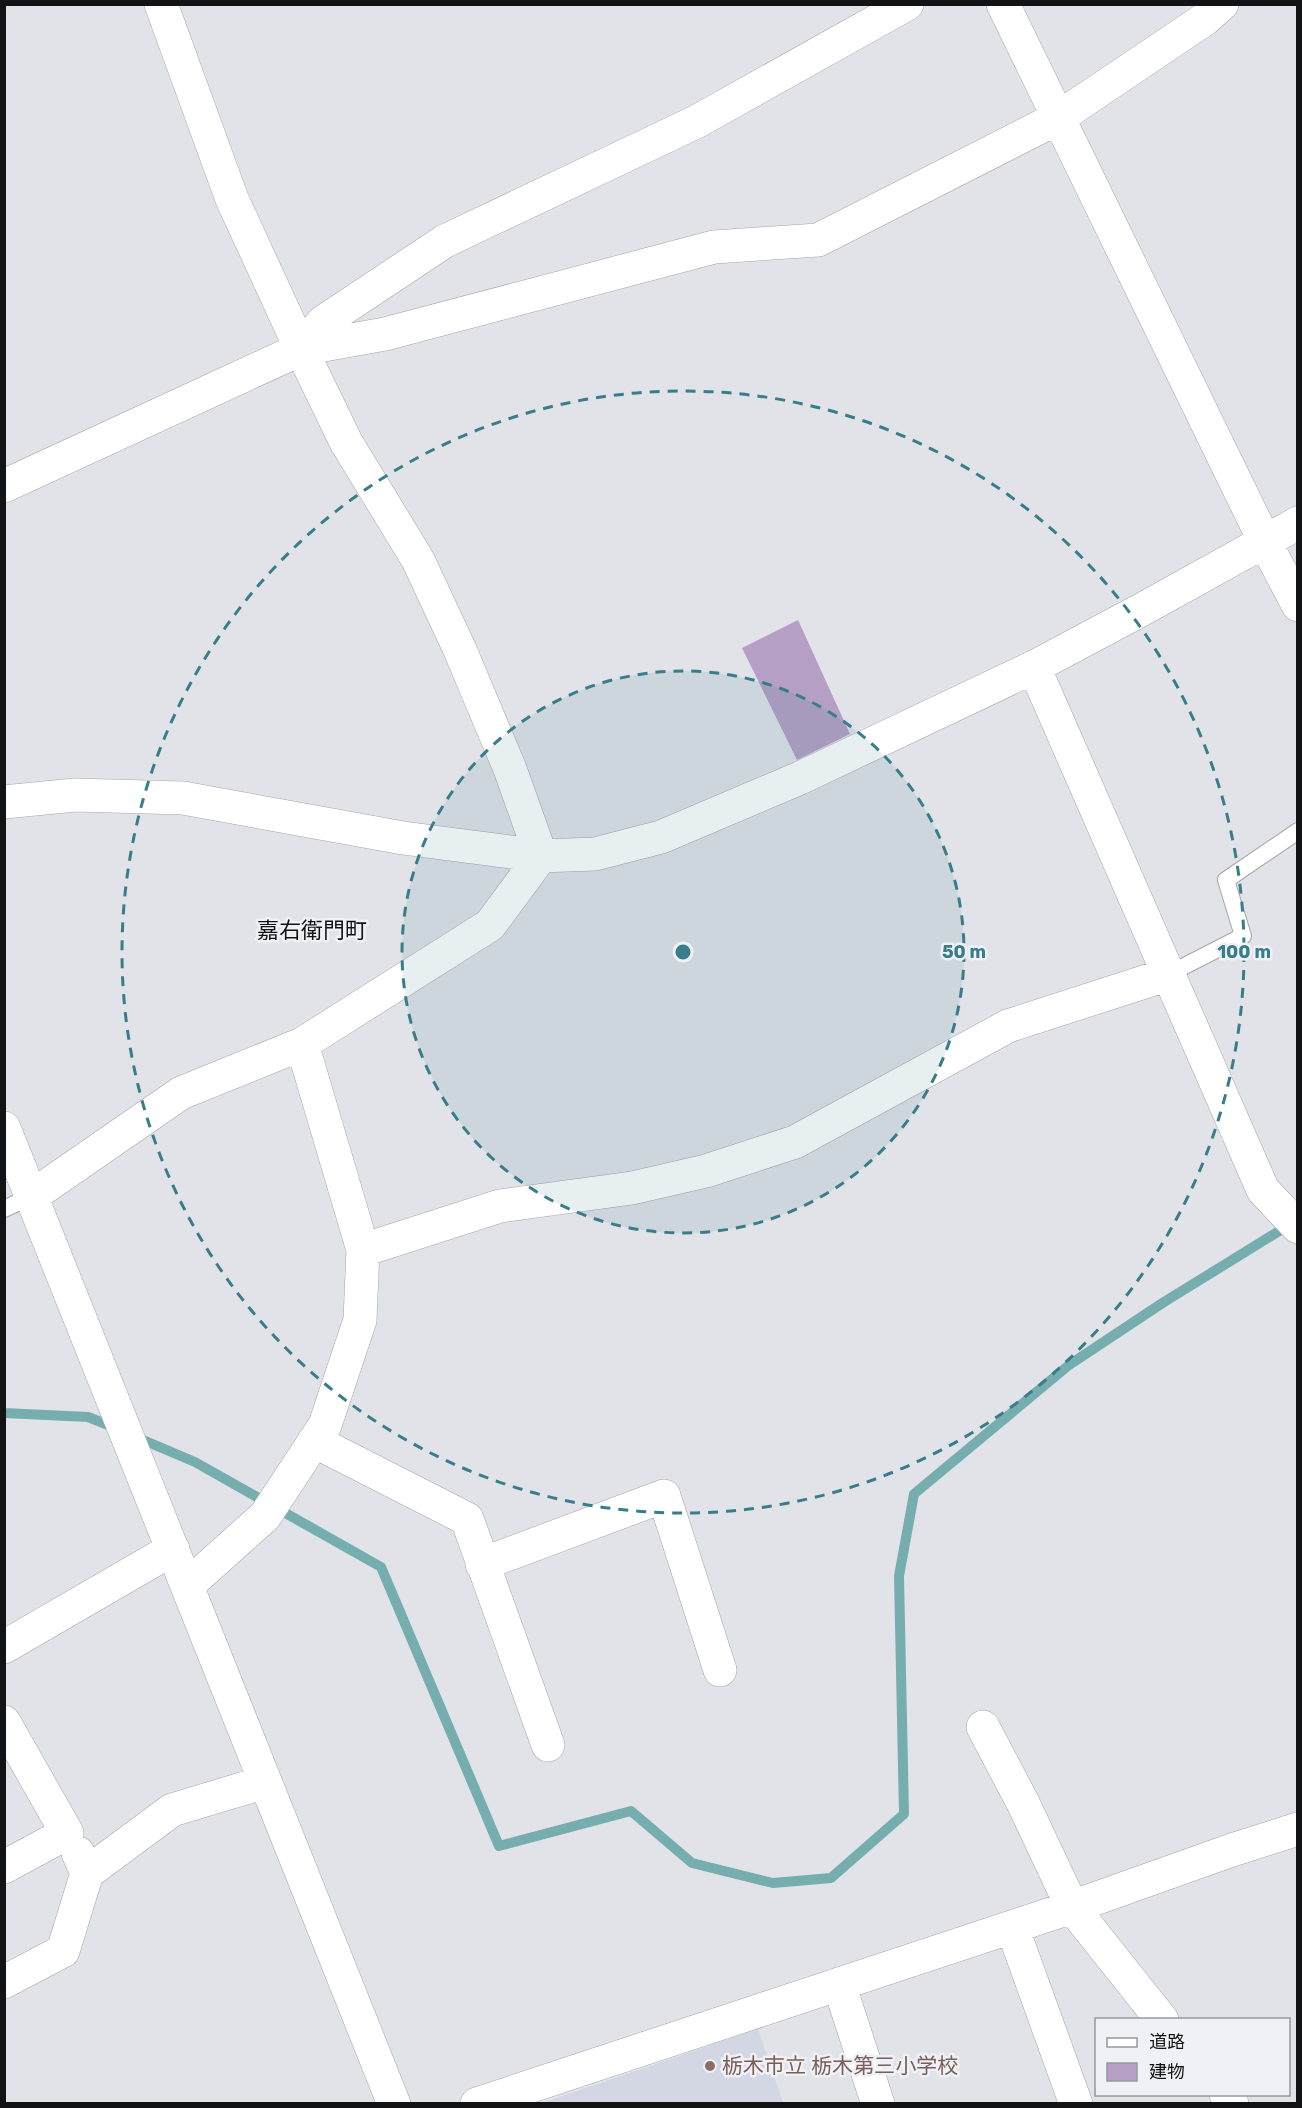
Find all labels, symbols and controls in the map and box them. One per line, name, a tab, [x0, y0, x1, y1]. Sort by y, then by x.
district label: 嘉右衛門町	[257, 917, 367, 944]
text: 50 m	[942, 941, 986, 963]
text: 100 m	[1217, 941, 1271, 963]
centre of rings	[673, 942, 693, 962]
legend	[1095, 2018, 1290, 2096]
text: 道路	[1149, 2031, 1185, 2053]
place label: 栃木市立 栃木第三小学校	[722, 2053, 958, 2078]
marker: 栃木市立 栃木第三小学校	[703, 2059, 717, 2073]
text: 建物	[1149, 2061, 1185, 2083]

